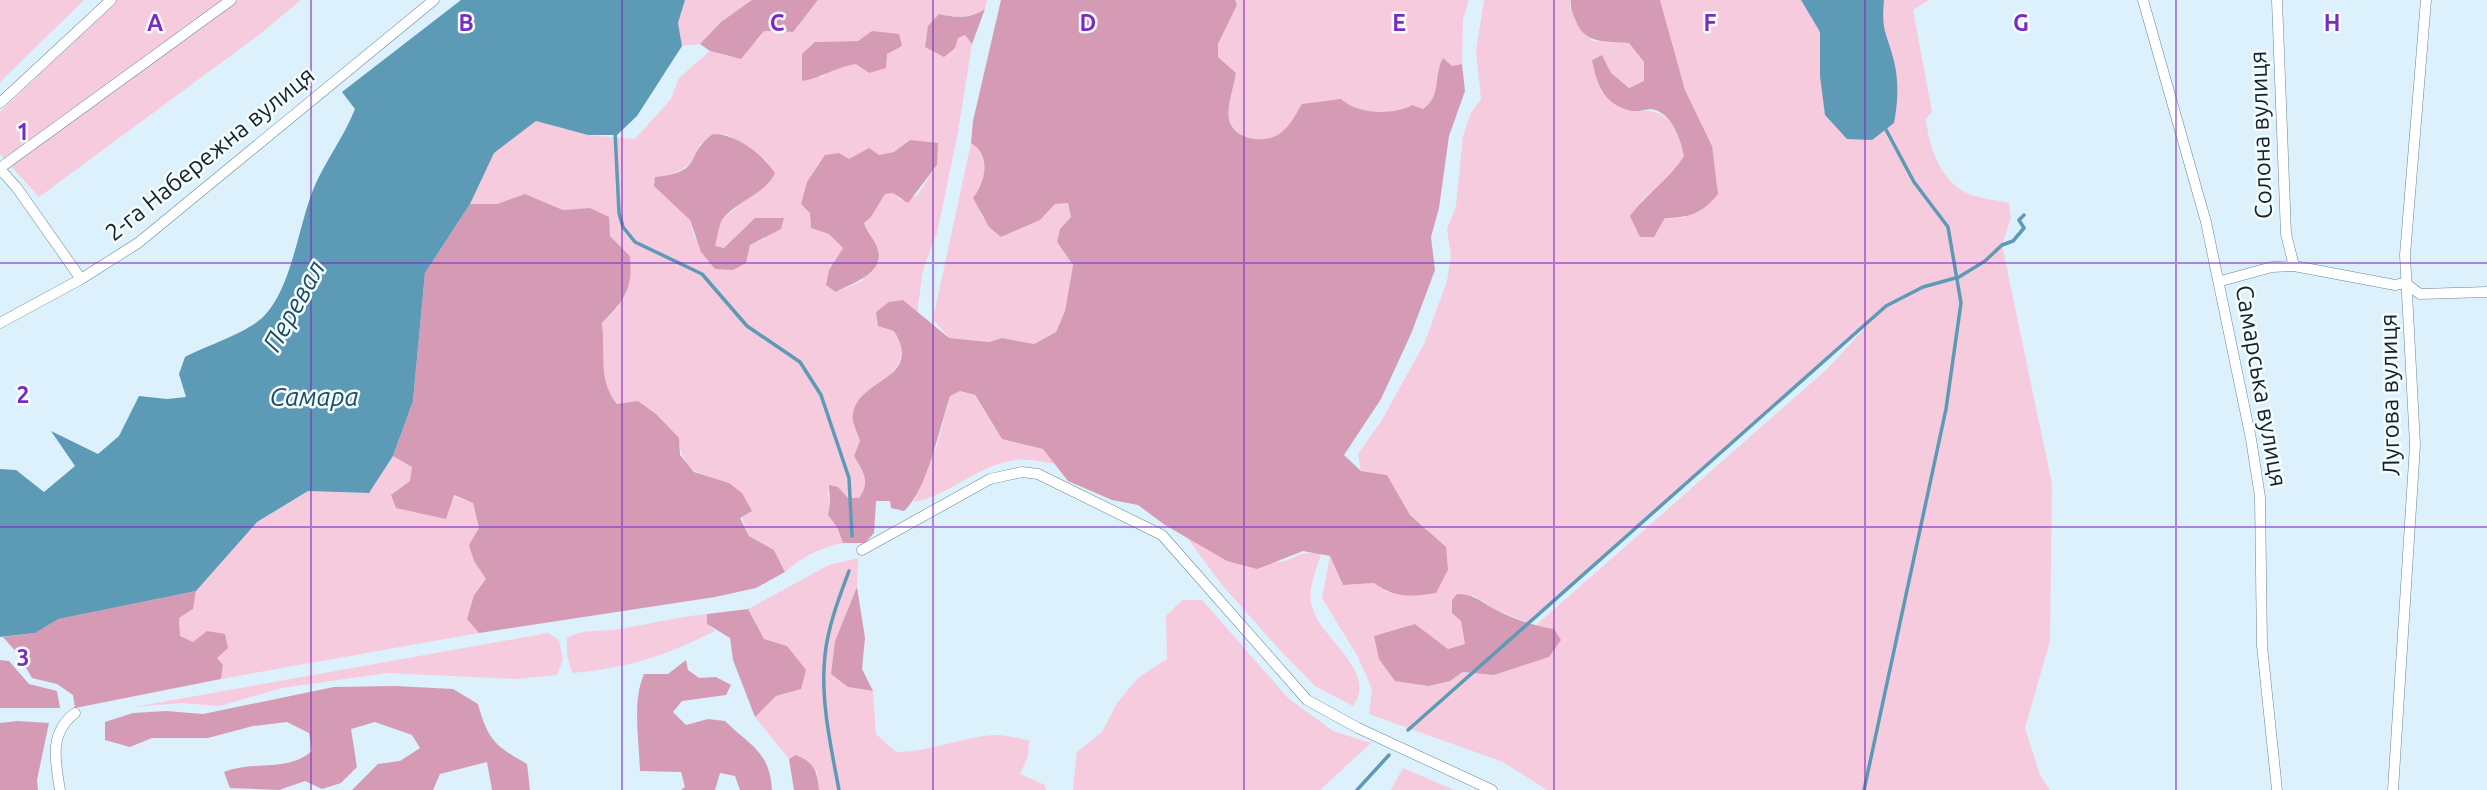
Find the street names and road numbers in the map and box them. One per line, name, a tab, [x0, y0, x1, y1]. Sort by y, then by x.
street label: Солона вулиця	[2244, 51, 2277, 220]
street label: 2-га Набережна вулиця	[100, 61, 320, 246]
street label: Самарська вулиця	[2230, 283, 2293, 489]
street label: Лугова вулиця	[2375, 314, 2404, 476]

